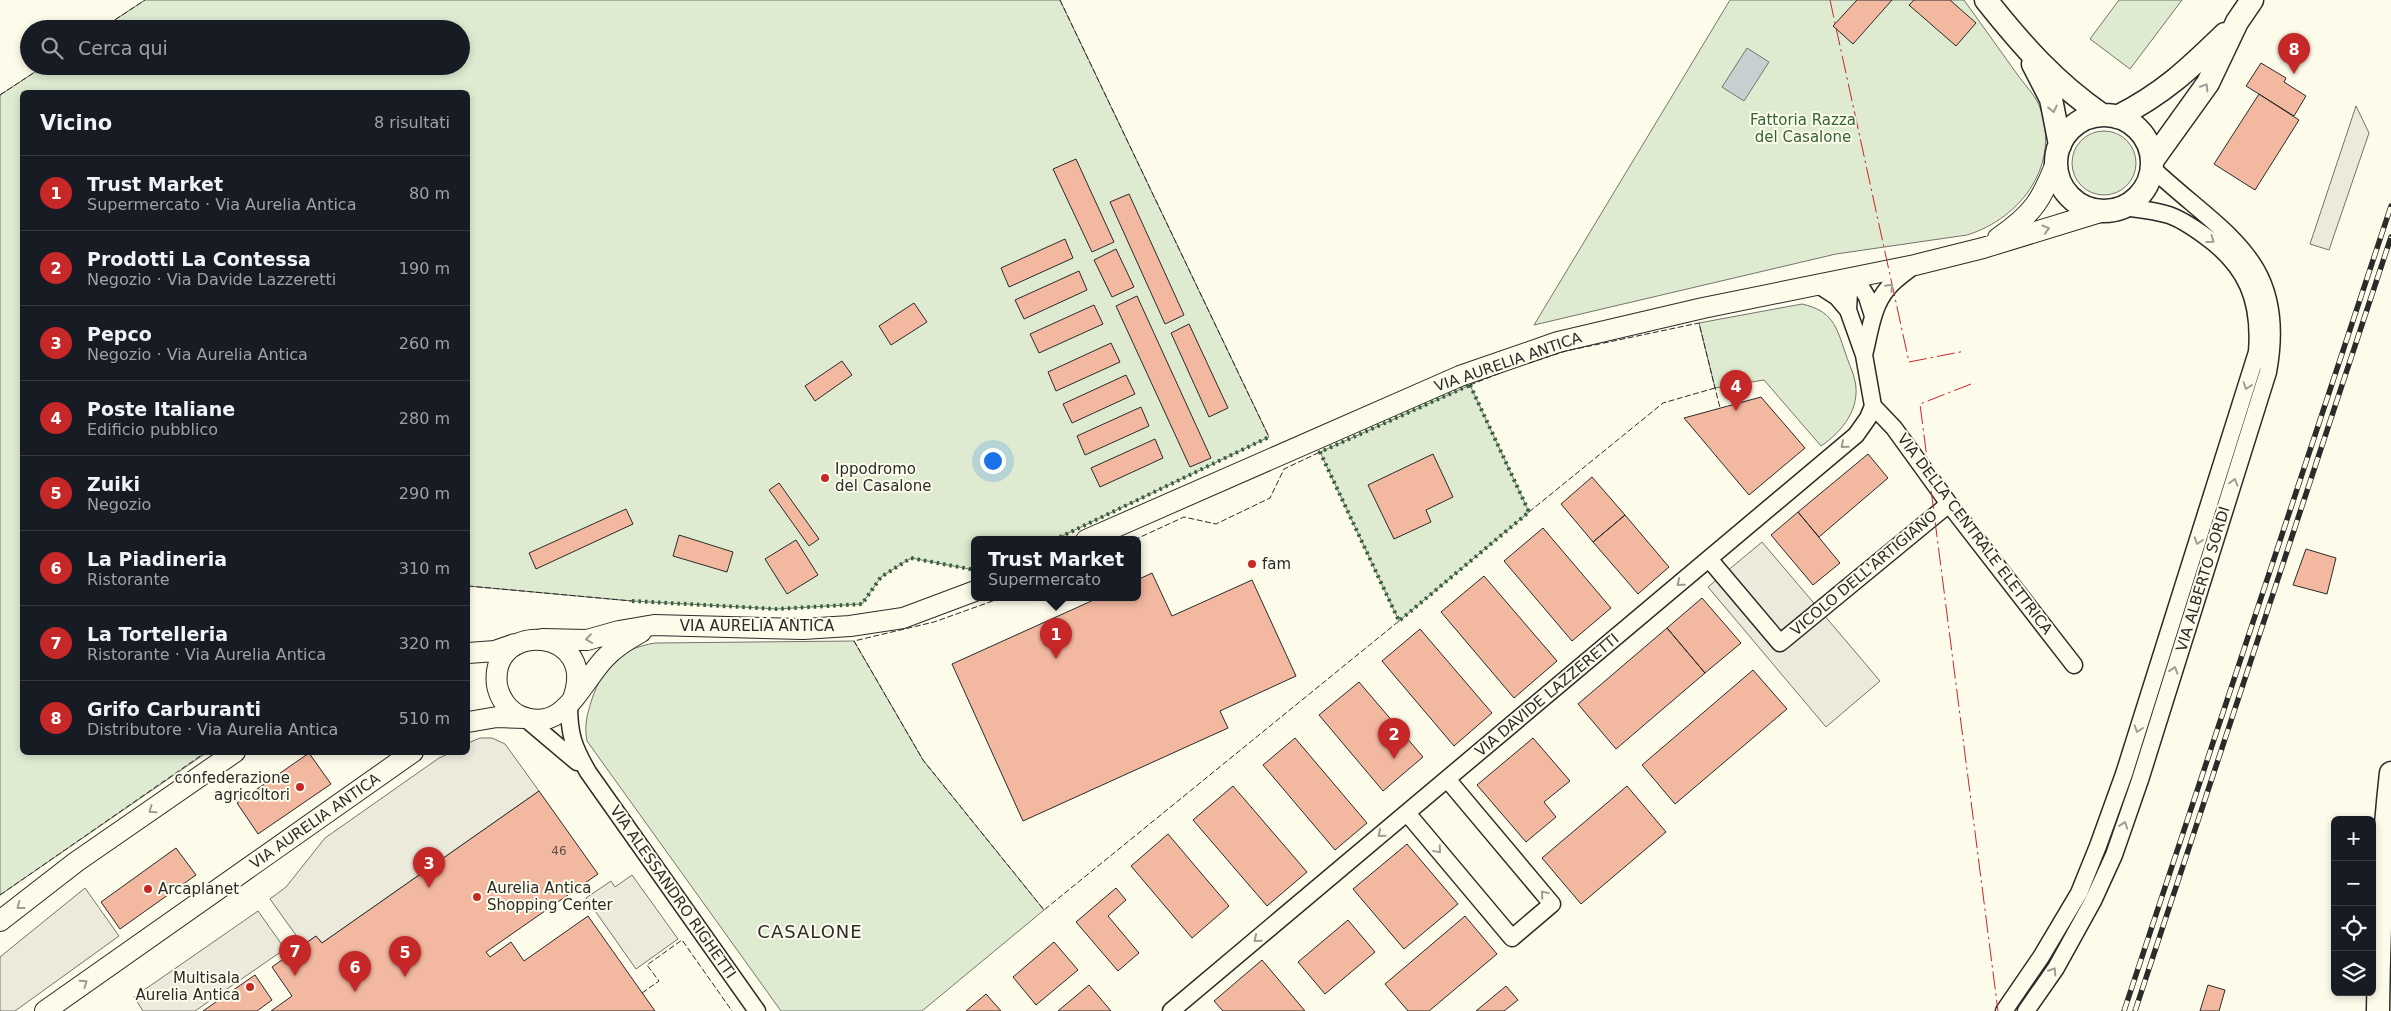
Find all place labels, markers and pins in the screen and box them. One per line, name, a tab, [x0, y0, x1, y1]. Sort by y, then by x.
pin: 8	[2278, 33, 2310, 74]
pin: 4	[1720, 370, 1752, 411]
place label: Ippodromo del Casalone	[835, 460, 931, 495]
marker: Ippodromo del Casalone	[819, 472, 831, 484]
place label: fam	[1262, 555, 1291, 573]
marker: fam	[1246, 558, 1258, 570]
pin: 1	[1040, 618, 1072, 659]
pin: 2	[1378, 718, 1410, 759]
place label: confederazione agricoltori	[174, 769, 290, 804]
marker: confederazione agricoltori	[294, 781, 306, 793]
pin: 3	[413, 847, 445, 888]
place label: Aurelia Antica Shopping Center	[487, 879, 614, 914]
place label: Arcaplanet	[158, 880, 239, 898]
marker: Arcaplanet	[142, 883, 154, 895]
marker: Aurelia Antica Shopping Center	[471, 891, 483, 903]
pin: 7	[279, 935, 311, 976]
pin: 5	[389, 936, 421, 977]
pin: 6	[339, 951, 371, 992]
place label: Multisala Aurelia Antica	[136, 969, 240, 1004]
marker: Multisala Aurelia Antica	[244, 981, 256, 993]

